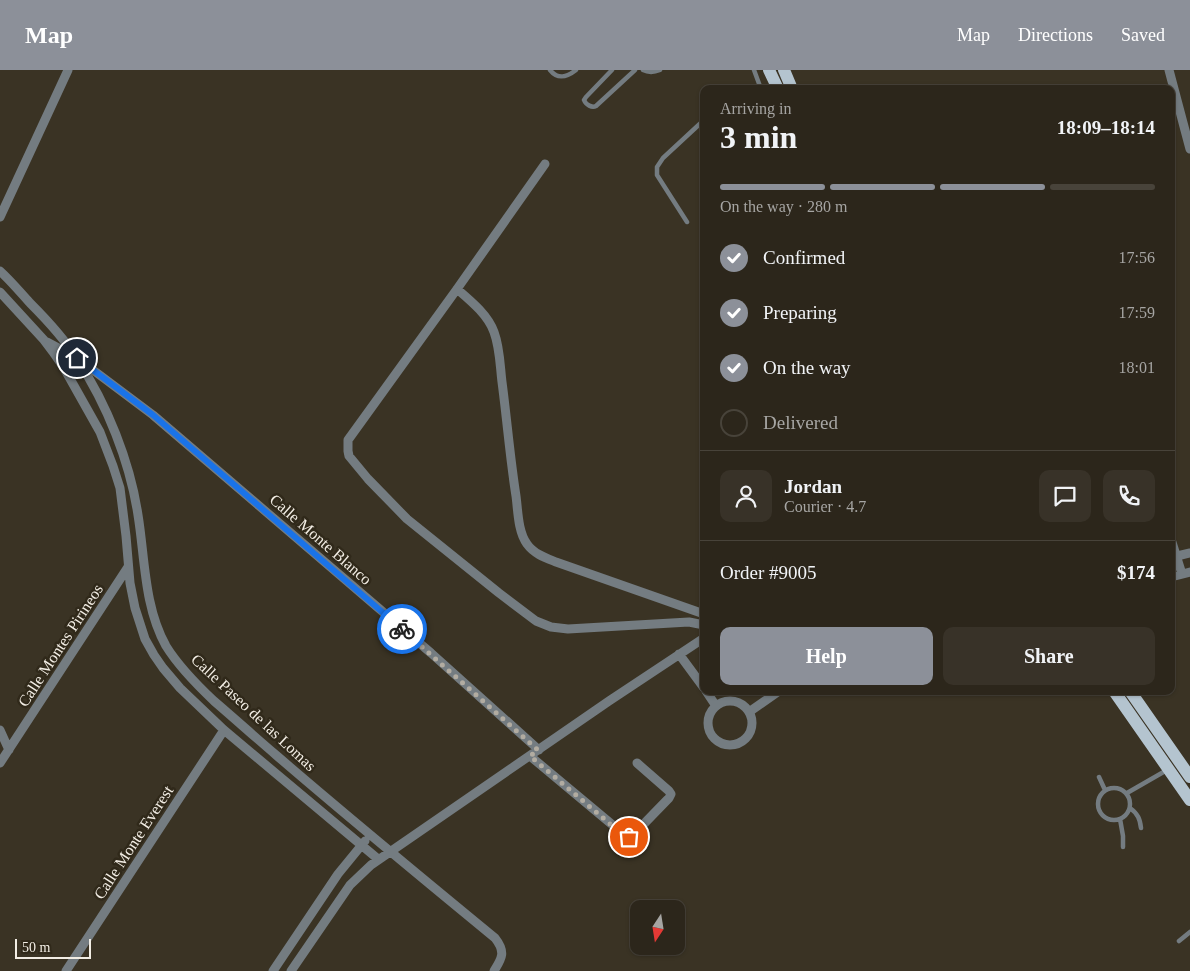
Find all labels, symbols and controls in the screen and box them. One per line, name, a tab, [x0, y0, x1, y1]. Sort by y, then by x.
text: Map	[25, 22, 73, 48]
text: Map	[957, 25, 990, 45]
text: Directions	[1018, 25, 1093, 45]
text: Saved	[1121, 25, 1165, 45]
text: Arriving in	[720, 100, 792, 117]
text: 18:09–18:14	[1057, 117, 1155, 138]
text: 3 min	[720, 119, 797, 155]
text: On the way · 280 m	[720, 198, 848, 215]
icon: check	[720, 244, 748, 272]
text: Confirmed	[763, 247, 845, 268]
text: 17:56	[1119, 249, 1155, 266]
icon: check	[720, 299, 748, 327]
text: Preparing	[763, 302, 837, 323]
text: 17:59	[1119, 304, 1155, 321]
pin	[56, 337, 98, 379]
icon: home	[63, 344, 91, 372]
icon: check	[720, 354, 748, 382]
text: On the way	[763, 357, 851, 378]
text: 18:01	[1119, 359, 1155, 376]
text: Delivered	[763, 412, 838, 433]
button: person	[720, 470, 772, 522]
button: chat	[1039, 470, 1091, 522]
button: phone	[1103, 470, 1155, 522]
text: Jordan	[784, 476, 842, 497]
street label: Calle Monte Blanco	[266, 491, 375, 588]
text: Courier · 4.7	[784, 498, 866, 515]
text: Order #9005	[720, 562, 817, 583]
text: $174	[1117, 562, 1155, 583]
street label: Calle Montes Pirineos	[15, 581, 106, 710]
courier	[377, 604, 427, 654]
icon: bike	[388, 615, 416, 643]
button: Help	[720, 627, 933, 685]
button: Share	[943, 627, 1155, 685]
street label: Calle Paseo de las Lomas	[188, 650, 319, 774]
street label: Calle Monte Everest	[90, 782, 177, 902]
pin	[608, 816, 650, 858]
icon: bag	[615, 823, 643, 851]
north arrow	[630, 900, 685, 955]
map controls	[630, 900, 685, 955]
scale bar	[15, 936, 91, 959]
text: 50 m	[22, 940, 50, 955]

